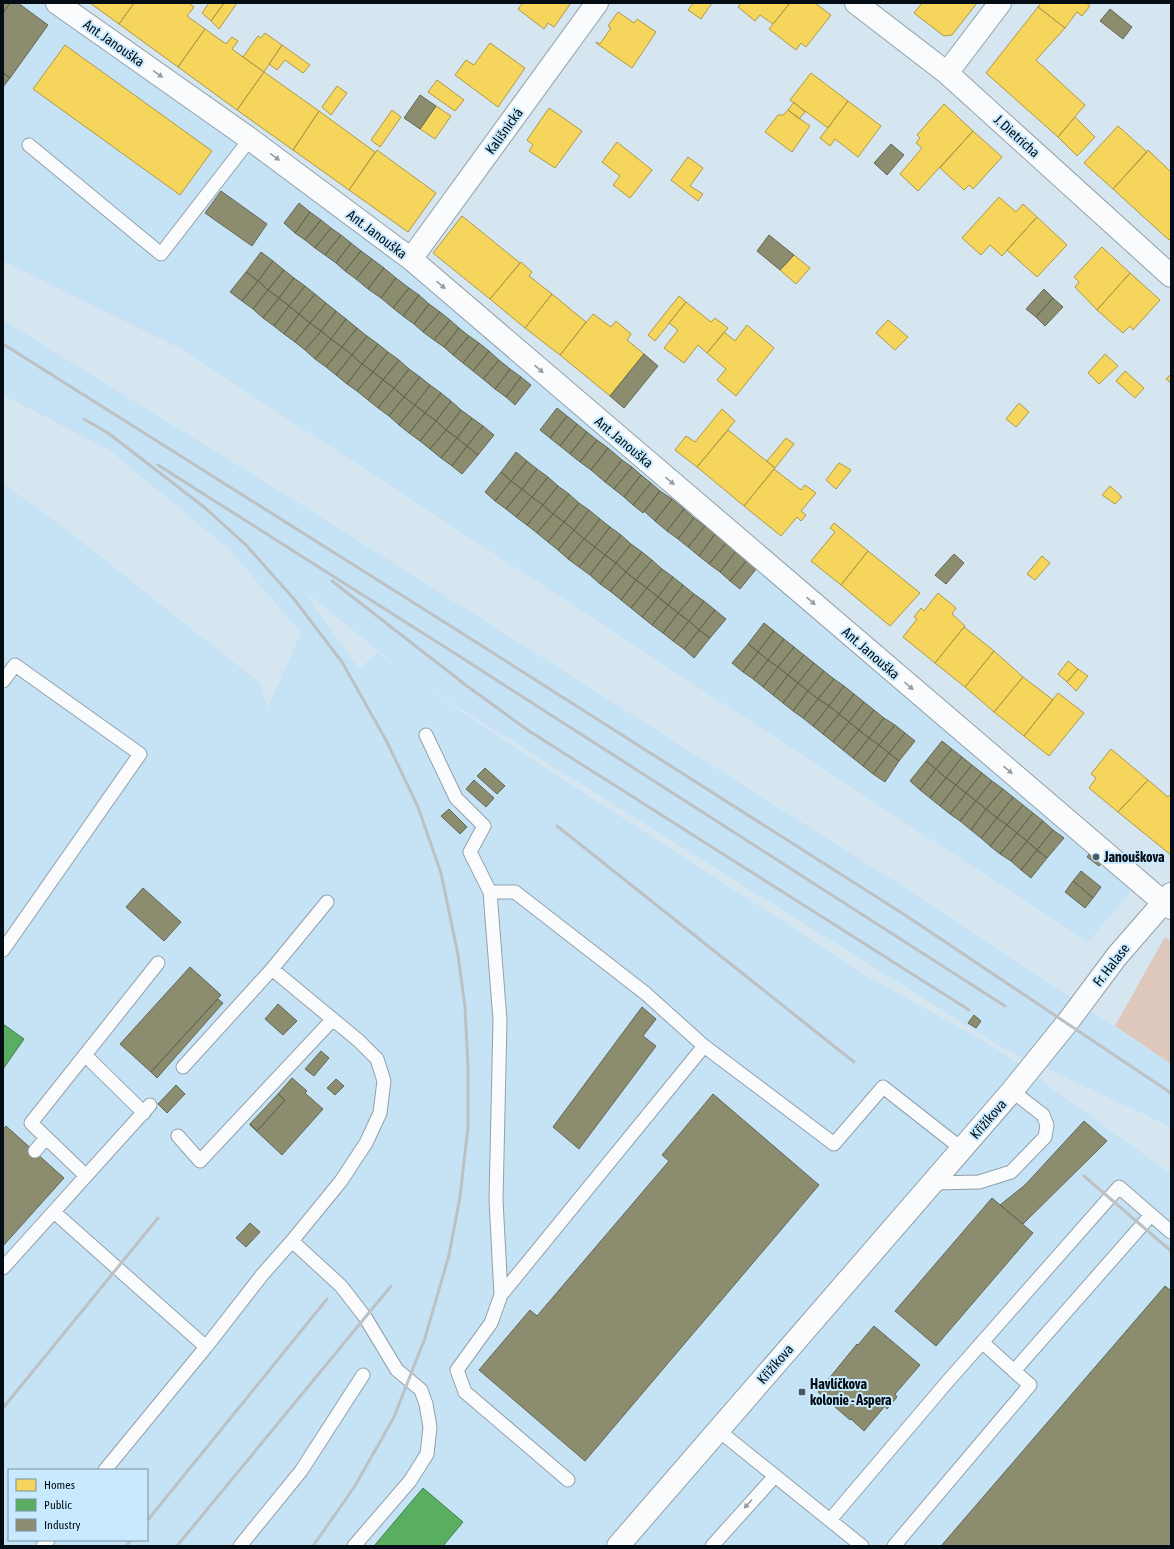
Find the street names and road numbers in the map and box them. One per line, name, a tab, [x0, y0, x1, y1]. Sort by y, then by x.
street label: Ant. Janouška	[80, 16, 148, 70]
street label: Kališnická	[482, 105, 526, 157]
street label: J. Dietricha	[991, 111, 1043, 161]
street label: Ant. Janouška	[344, 206, 410, 262]
street label: Ant. Janouška	[592, 413, 656, 471]
street label: Ant. Janouška	[839, 624, 903, 682]
street label: Fr. Halase	[1089, 941, 1133, 989]
street label: Křižíkova	[967, 1096, 1009, 1142]
street label: Křižíkova	[754, 1341, 796, 1387]

